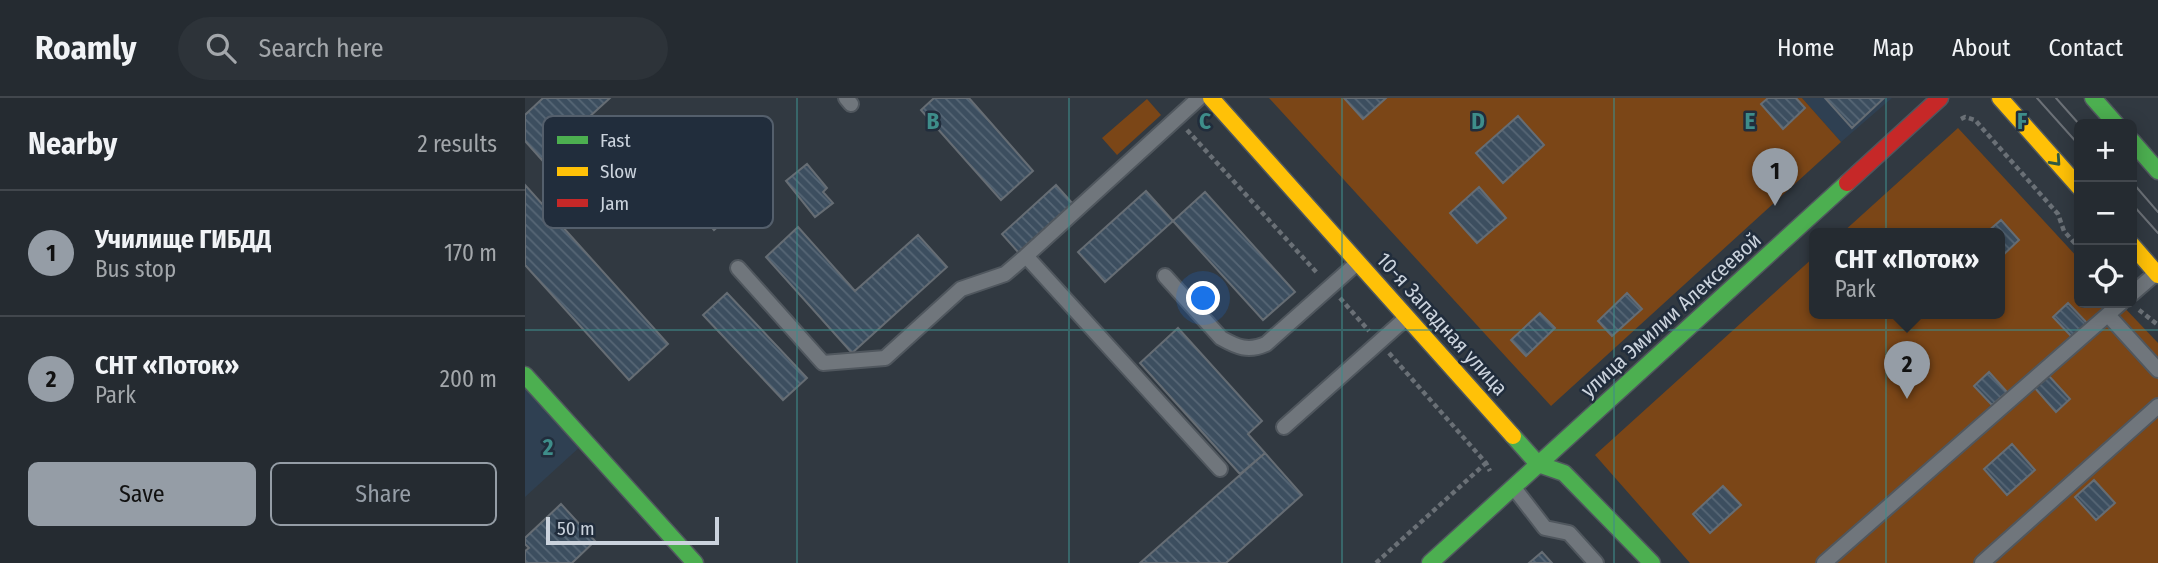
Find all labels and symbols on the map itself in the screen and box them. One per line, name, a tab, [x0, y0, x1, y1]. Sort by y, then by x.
text: B	[927, 107, 940, 135]
text: C	[1199, 107, 1211, 135]
text: D	[1471, 107, 1485, 135]
text: E	[1745, 107, 1756, 135]
text: F	[2017, 107, 2027, 135]
legend	[543, 116, 773, 228]
text: Fast	[600, 129, 631, 152]
pin: 1	[1752, 148, 1798, 206]
one-way arrow	[2048, 153, 2060, 166]
text: Slow	[600, 160, 637, 183]
text: Jam	[600, 192, 629, 215]
street label: улица Эмилии Алексеевой	[1575, 227, 1767, 403]
street label: 10-я Западная улица	[1371, 247, 1513, 401]
your location	[1186, 281, 1220, 315]
pin: 2	[1884, 341, 1930, 399]
text: 2	[542, 433, 554, 461]
scale bar	[546, 514, 719, 546]

